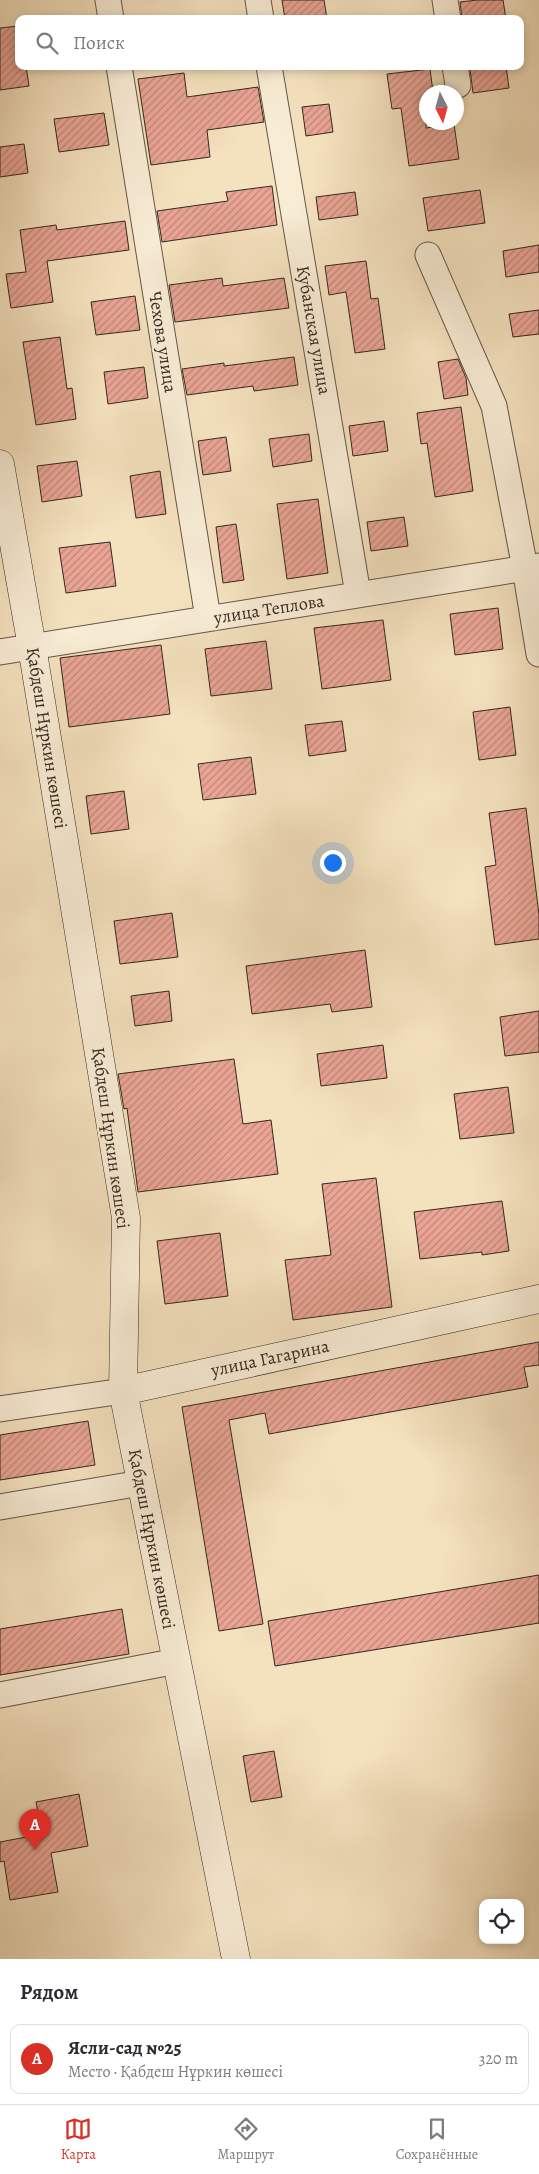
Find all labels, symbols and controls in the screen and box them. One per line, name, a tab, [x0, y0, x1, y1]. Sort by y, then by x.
search box	[15, 15, 524, 70]
icon: search	[33, 29, 61, 57]
text: Поиск	[73, 30, 125, 56]
north arrow	[419, 85, 464, 130]
street label: Кубанская улица	[291, 264, 337, 397]
street label: Чехова улица	[143, 290, 183, 395]
street label: улица Теплова	[211, 588, 327, 630]
street label: Қабдеш Нұркин көшесі	[21, 646, 73, 830]
your location	[320, 850, 346, 876]
street label: Қабдеш Нұркин көшесі	[86, 1046, 136, 1230]
street label: улица Гагарина	[208, 1334, 332, 1382]
street label: Қабдеш Нұркин көшесі	[123, 1447, 181, 1631]
pin: A	[19, 1809, 51, 1850]
map controls	[479, 1899, 524, 1944]
button: locate	[479, 1899, 524, 1944]
text: Рядом	[20, 1978, 78, 2006]
text: Ясли-сад №25	[68, 2035, 182, 2061]
text: A	[32, 2048, 42, 2070]
text: 320 m	[479, 2048, 518, 2070]
text: Место · Қабдеш Нұркин көшесі	[68, 2061, 283, 2083]
tab: Карта	[61, 2115, 96, 2164]
tab: Маршрут	[218, 2115, 274, 2164]
tab: Сохранённые	[396, 2115, 478, 2164]

